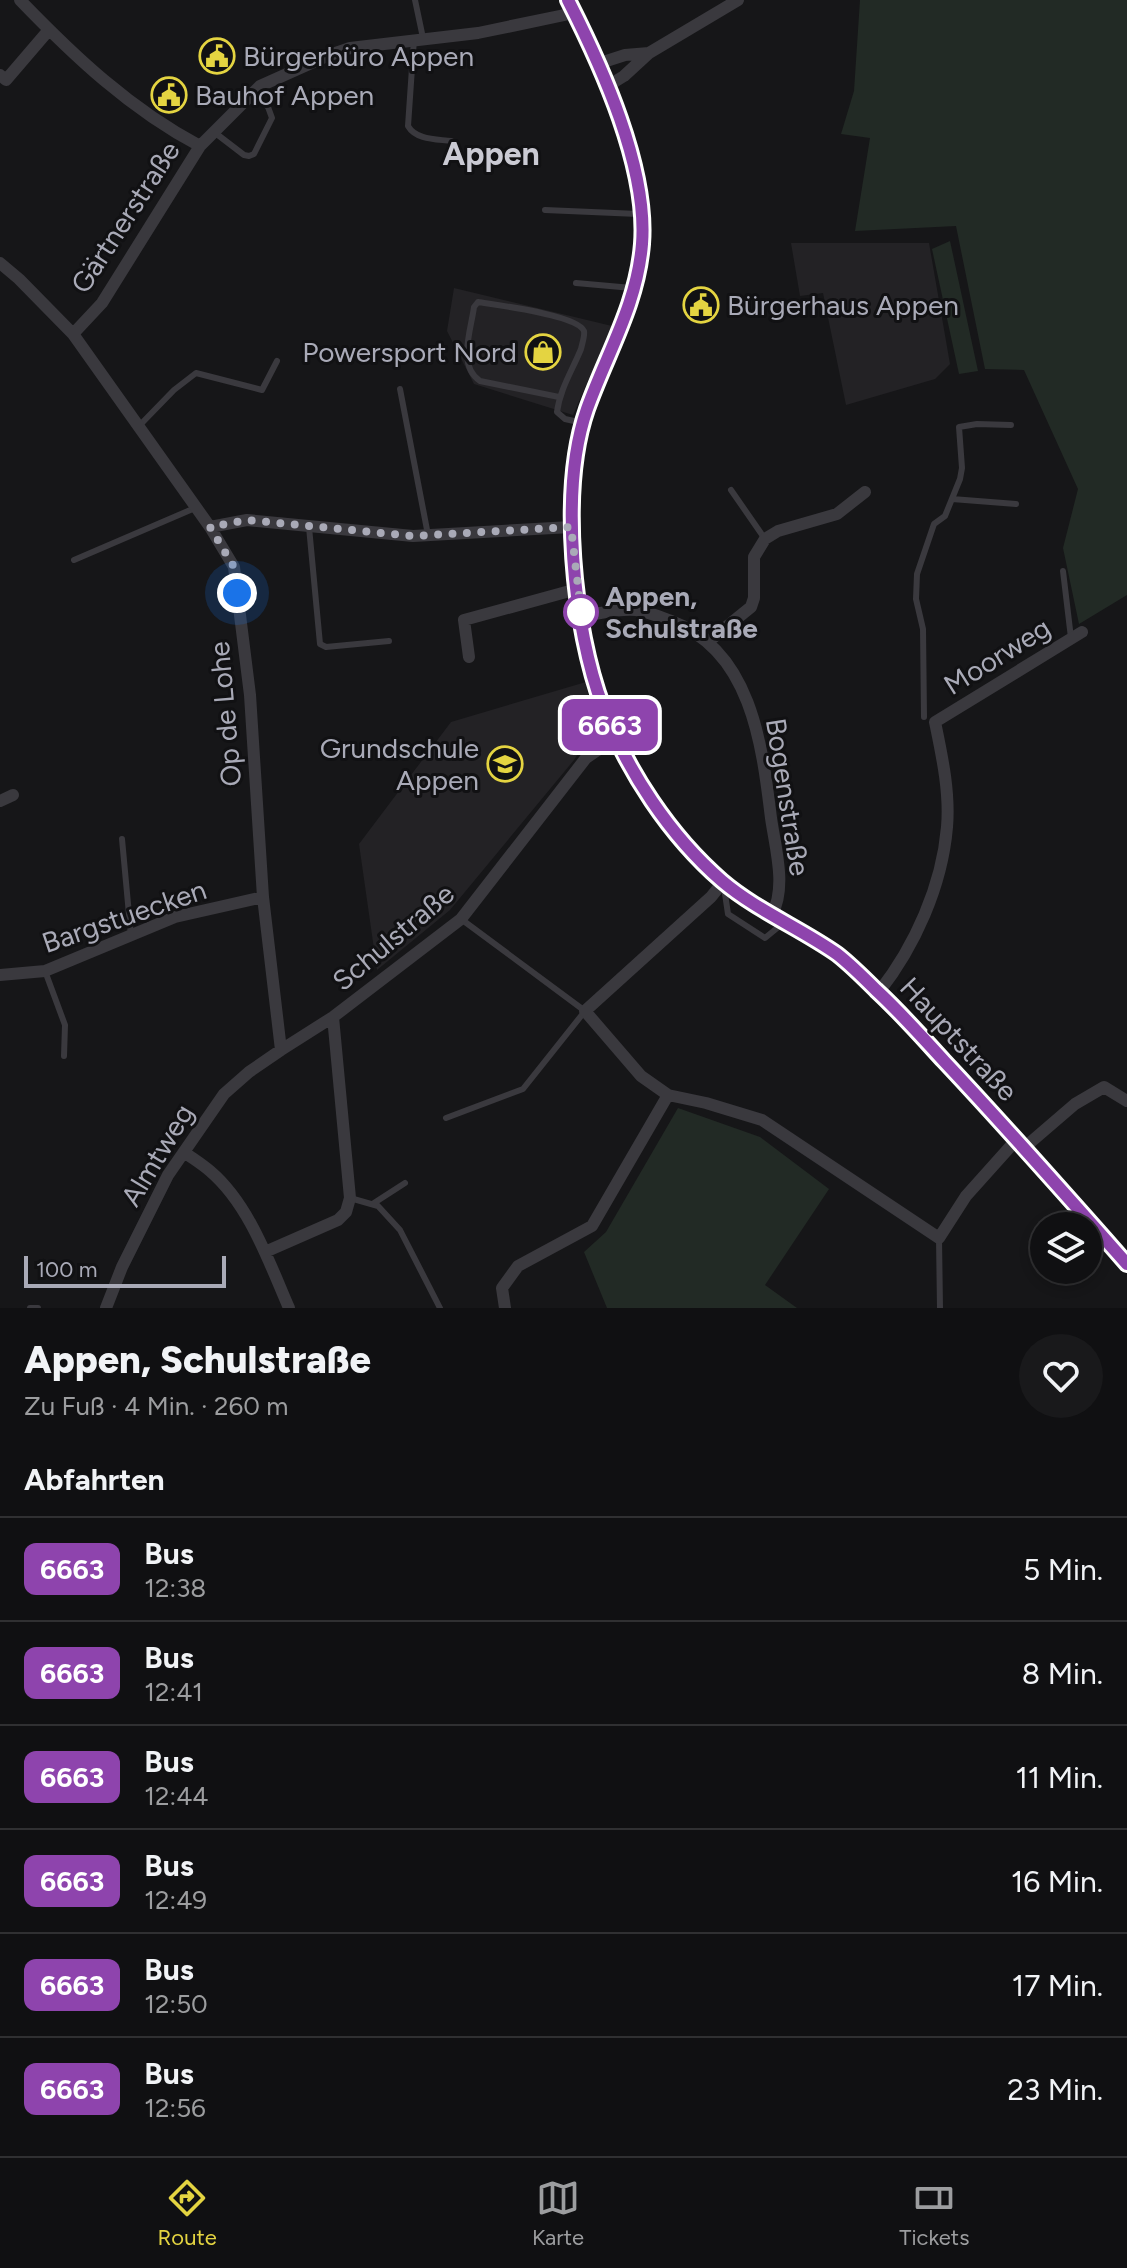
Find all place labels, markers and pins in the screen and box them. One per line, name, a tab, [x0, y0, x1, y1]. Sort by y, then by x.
public building icon: Bürgerbüro Appen	[198, 37, 236, 75]
place label: Bürgerbüro Appen	[243, 39, 474, 73]
public building icon: Bauhof Appen	[150, 76, 188, 114]
place label: Bauhof Appen	[195, 78, 374, 112]
public building icon: Bürgerhaus Appen	[682, 286, 720, 324]
place label: Bürgerhaus Appen	[727, 288, 959, 322]
shop icon: Powersport Nord	[524, 333, 562, 371]
place label: Powersport Nord	[302, 335, 517, 369]
place label: Appen, Schulstraße	[605, 579, 758, 645]
marker: Appen, Schulstraße	[564, 595, 598, 629]
place label: Grundschule Appen	[320, 731, 479, 797]
school or university icon: Grundschule Appen	[486, 745, 524, 783]

